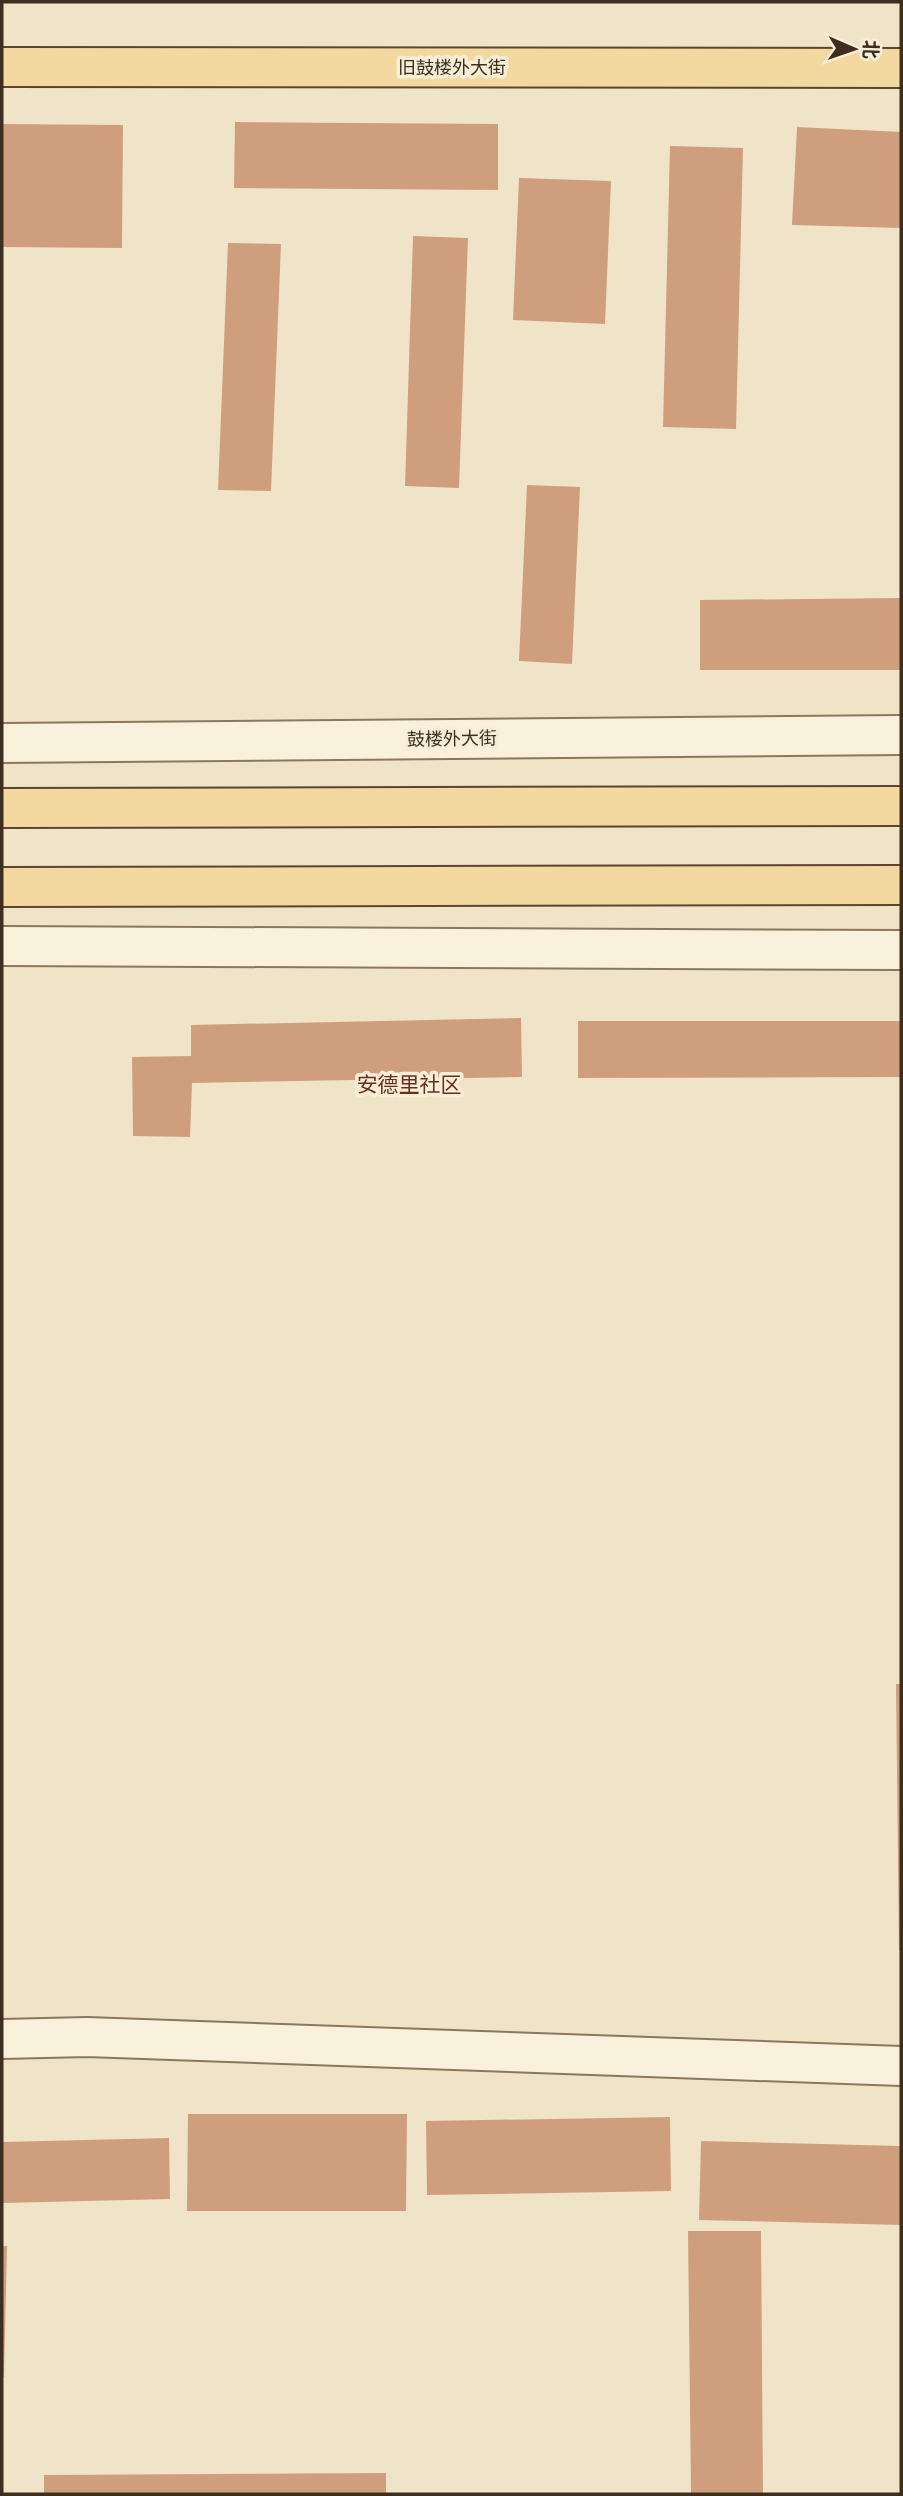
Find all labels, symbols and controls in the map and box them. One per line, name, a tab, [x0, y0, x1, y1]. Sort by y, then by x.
north arrow	[819, 14, 889, 84]
text: 北	[858, 40, 886, 60]
street label: 旧鼓楼外大街	[398, 53, 506, 80]
street label: 鼓楼外大街	[407, 723, 497, 752]
district label: 安德里社区	[357, 1067, 462, 1098]

